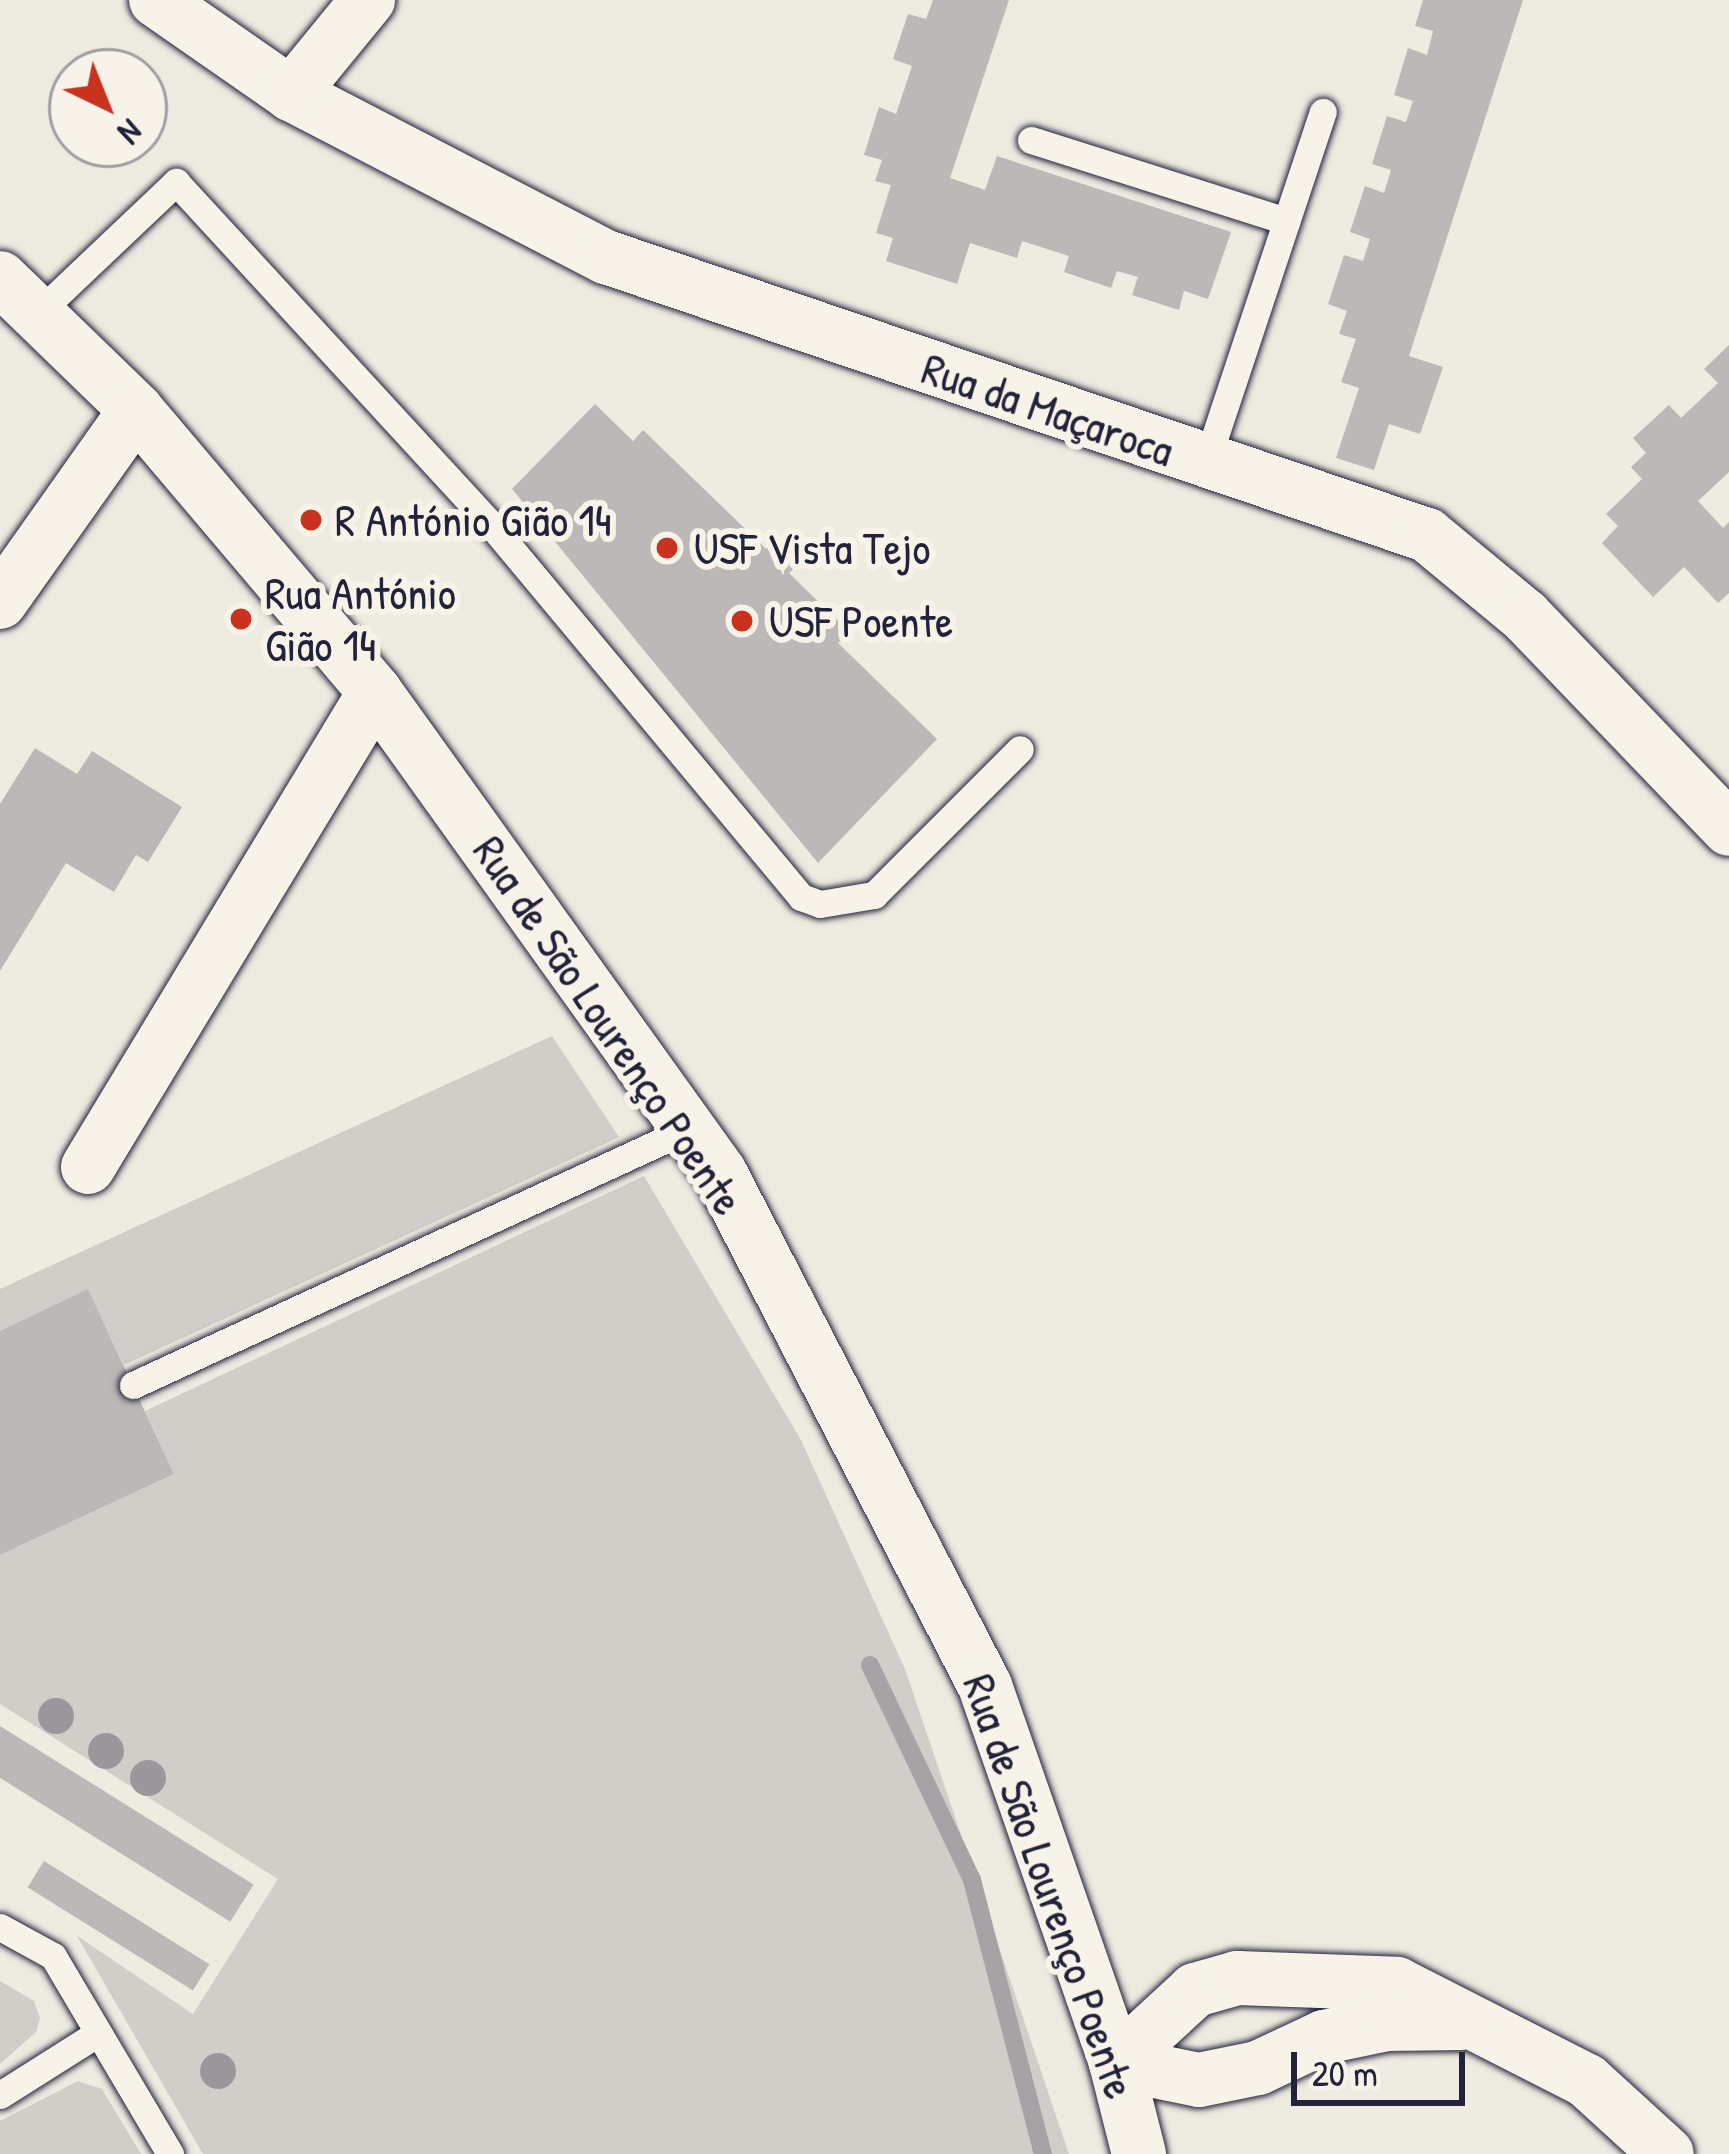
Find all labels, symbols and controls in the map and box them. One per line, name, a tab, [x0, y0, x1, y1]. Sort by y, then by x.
north arrow	[48, 48, 168, 168]
text: N	[109, 110, 152, 154]
street label: Rua da Maçaroca	[915, 341, 1181, 477]
place label: R António Gião 14	[335, 493, 612, 547]
marker: R António Gião 14	[298, 507, 324, 533]
place label: USF Vista Tejo	[694, 521, 930, 575]
marker: USF Vista Tejo	[651, 532, 683, 564]
place label: Rua António Gião 14	[265, 566, 456, 672]
place label: USF Poente	[769, 594, 953, 648]
marker: USF Poente	[726, 605, 758, 637]
marker: Rua António Gião 14	[228, 606, 254, 632]
street label: Rua de São Lourenço Poente	[462, 826, 756, 1224]
street label: Rua de São Lourenço Poente	[952, 1667, 1148, 2105]
scale bar	[1297, 2028, 1471, 2102]
text: 20 m	[1312, 2048, 1378, 2097]

